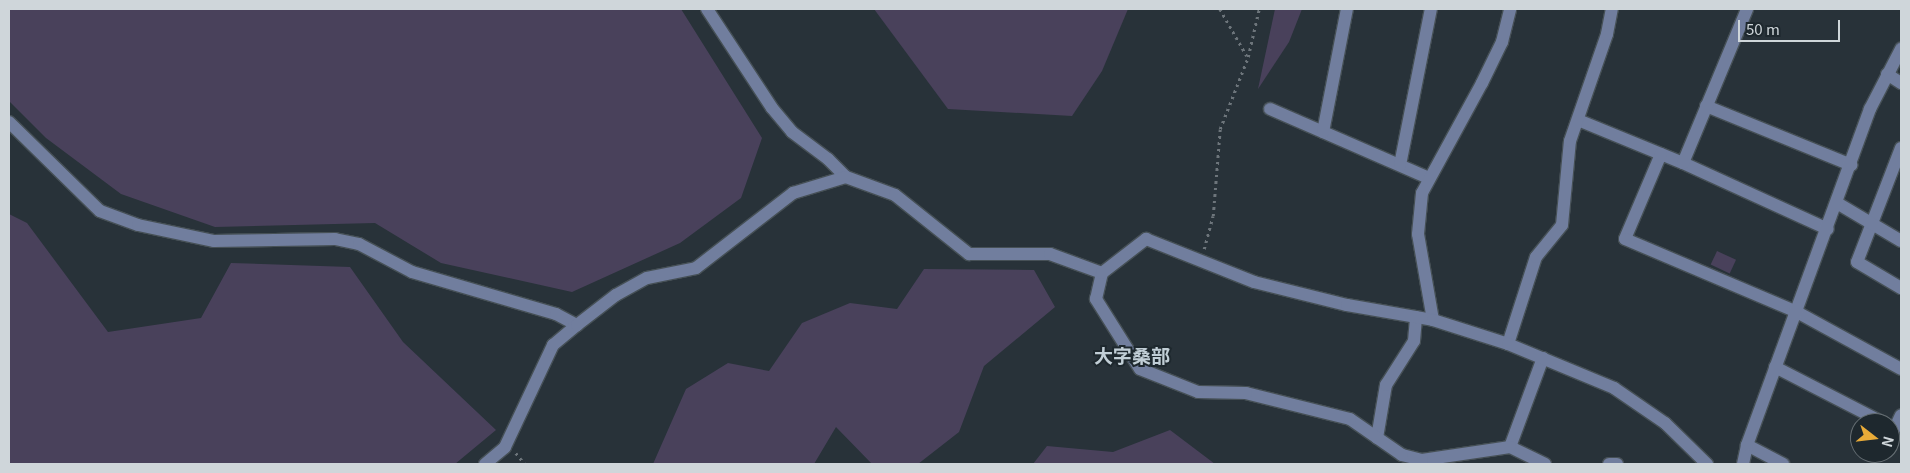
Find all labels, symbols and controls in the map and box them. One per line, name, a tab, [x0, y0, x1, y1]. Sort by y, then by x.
scale bar	[1740, 10, 1842, 42]
text: 50 m	[1746, 18, 1780, 39]
district label: 大字桑部	[1094, 344, 1170, 366]
north arrow	[1850, 413, 1900, 463]
text: N	[1877, 434, 1900, 450]

